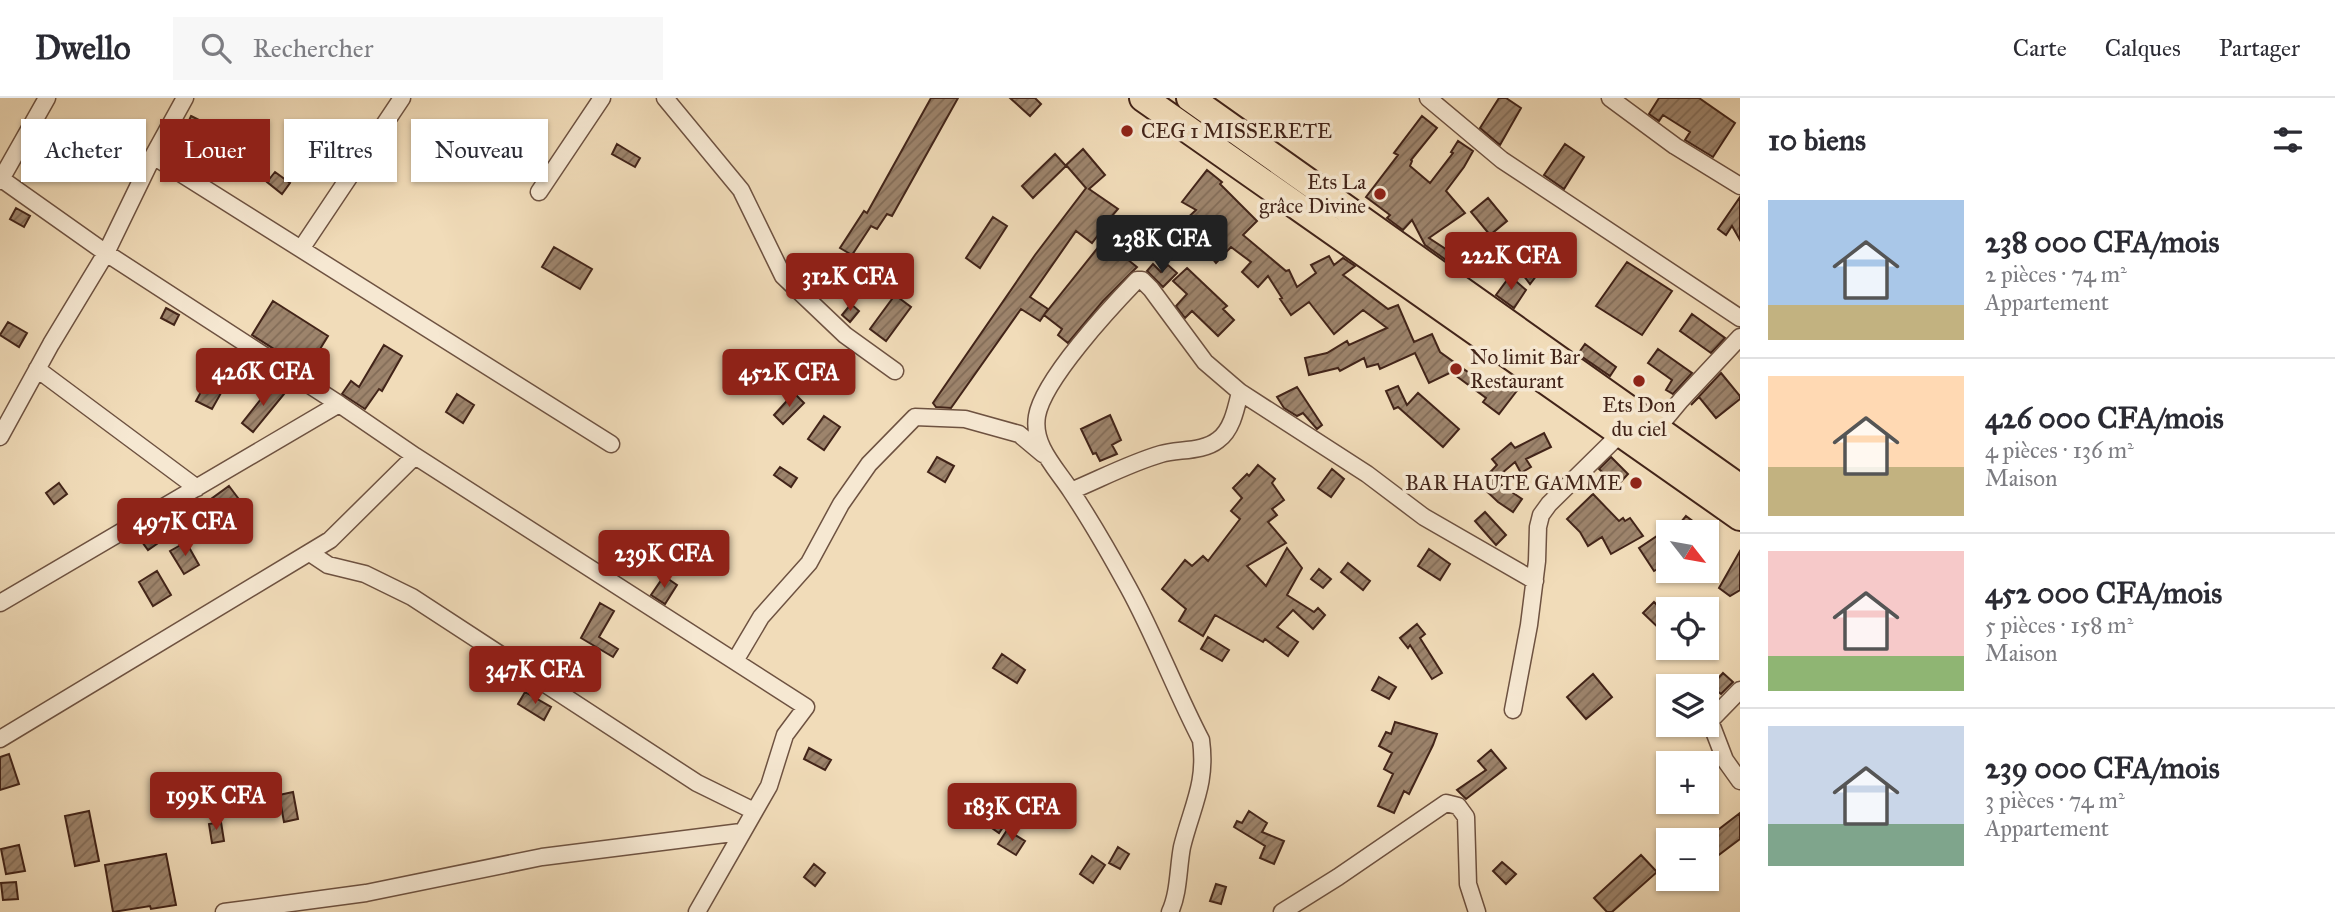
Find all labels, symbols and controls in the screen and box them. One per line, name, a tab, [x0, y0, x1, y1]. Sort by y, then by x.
search box	[173, 17, 663, 80]
text: Dwello	[35, 28, 131, 68]
icon: search	[197, 29, 235, 67]
text: Rechercher	[253, 32, 373, 64]
text: Carte	[2013, 33, 2067, 63]
text: Calques	[2105, 33, 2181, 63]
text: Partager	[2219, 33, 2300, 63]
place label: CEG 1 MISSERETE	[1141, 118, 1332, 144]
chip: Acheter	[21, 119, 146, 182]
chip: Louer	[160, 119, 270, 182]
chip: Filtres	[284, 119, 397, 182]
chip: Nouveau	[411, 119, 548, 182]
icon: filters	[2269, 121, 2307, 159]
text: 10 biens	[1768, 122, 1866, 158]
marker: CEG 1 MISSERETE	[1119, 123, 1135, 139]
place label: Ets La grâce Divine	[1259, 169, 1366, 219]
marker: Ets La grâce Divine	[1372, 186, 1388, 202]
pin: 238K CFA	[1090, 216, 1234, 275]
text: 238K CFA	[1112, 224, 1212, 252]
text: 238 000 CFA/mois	[1985, 224, 2220, 260]
icon: home	[1824, 228, 1908, 312]
pin: 222K CFA	[1439, 232, 1583, 292]
text: 222K CFA	[1461, 241, 1561, 269]
pin: 312K CFA	[778, 254, 922, 313]
text: 2 pièces · 74 m²	[1985, 260, 2127, 288]
text: 312K CFA	[802, 262, 898, 290]
text: Appartement	[1985, 288, 2109, 316]
place label: No limit Bar Restaurant	[1470, 344, 1580, 394]
pin: 426K CFA	[191, 348, 335, 408]
pin: 452K CFA	[717, 350, 861, 409]
text: 426K CFA	[212, 357, 314, 385]
text: 452K CFA	[738, 358, 840, 386]
marker: No limit Bar Restaurant	[1448, 361, 1464, 377]
marker: Ets Don du ciel	[1631, 373, 1647, 389]
place label: Ets Don du ciel	[1602, 392, 1676, 442]
text: 426 000 CFA/mois	[1985, 400, 2224, 436]
icon: home	[1824, 404, 1908, 488]
text: 4 pièces · 136 m²	[1985, 436, 2134, 464]
text: Maison	[1985, 464, 2057, 492]
place label: BAR HAUTE GAMME	[1405, 470, 1622, 496]
marker: BAR HAUTE GAMME	[1628, 475, 1644, 491]
pin: 497K CFA	[113, 498, 257, 558]
text: 497K CFA	[133, 507, 237, 535]
north arrow	[1656, 520, 1718, 583]
map controls	[1656, 520, 1719, 891]
pin: 239K CFA	[592, 531, 736, 590]
text: 239K CFA	[614, 539, 714, 567]
text: 452 000 CFA/mois	[1985, 575, 2222, 611]
icon: home	[1824, 579, 1908, 663]
button: locate	[1656, 597, 1719, 660]
text: 5 pièces · 158 m²	[1985, 611, 2133, 639]
text: Maison	[1985, 639, 2057, 667]
pin: 347K CFA	[463, 646, 607, 706]
text: 347K CFA	[485, 655, 585, 683]
button: layers	[1656, 674, 1719, 737]
text: 239 000 CFA/mois	[1985, 750, 2220, 786]
button: +	[1656, 751, 1719, 814]
icon: home	[1824, 754, 1908, 838]
pin: 199K CFA	[144, 772, 288, 832]
text: 199K CFA	[166, 781, 266, 809]
pin: 183K CFA	[940, 784, 1084, 843]
text: 3 pièces · 74 m²	[1985, 786, 2125, 814]
text: 183K CFA	[964, 792, 1060, 820]
text: Appartement	[1985, 814, 2109, 842]
button: −	[1656, 828, 1719, 891]

